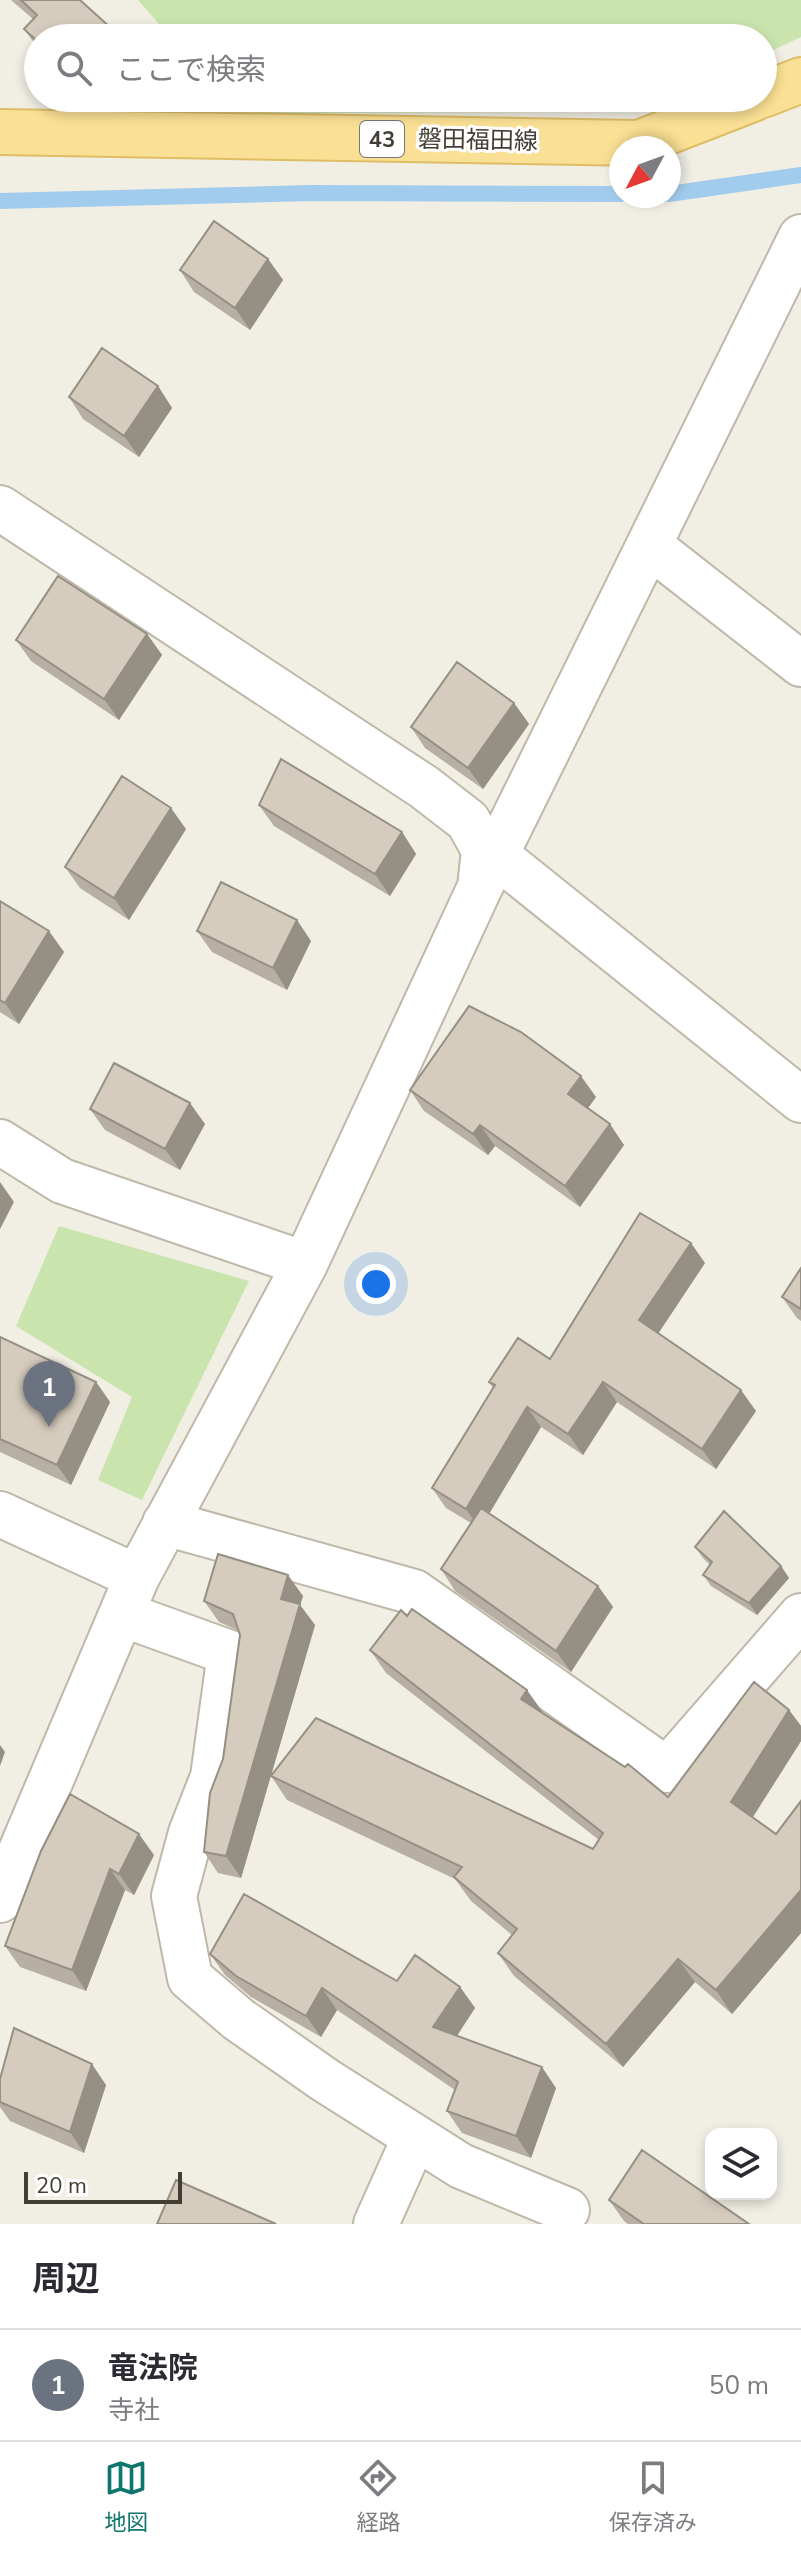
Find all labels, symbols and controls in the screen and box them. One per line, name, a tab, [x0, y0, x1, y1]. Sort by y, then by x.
search box	[24, 24, 777, 112]
icon: search	[52, 46, 96, 90]
text: ここで検索	[116, 50, 266, 91]
road number: 43	[360, 121, 404, 157]
street label: 磐田福田線	[418, 123, 538, 157]
north arrow	[609, 136, 681, 208]
your location	[356, 1264, 396, 1304]
pin: 1	[23, 1361, 75, 1427]
map controls	[705, 2128, 777, 2200]
button: layers	[705, 2128, 777, 2200]
scale bar	[24, 2168, 182, 2204]
text: 20 m	[36, 2171, 87, 2201]
text: 周辺	[32, 2256, 100, 2302]
text: 竜法院	[108, 2348, 198, 2389]
text: 1	[50, 2368, 66, 2403]
text: 50 m	[709, 2368, 769, 2403]
text: 寺社	[108, 2393, 160, 2428]
tab: 地図	[104, 2456, 148, 2538]
tab: 経路	[356, 2456, 401, 2538]
tab: 保存済み	[609, 2456, 697, 2538]

